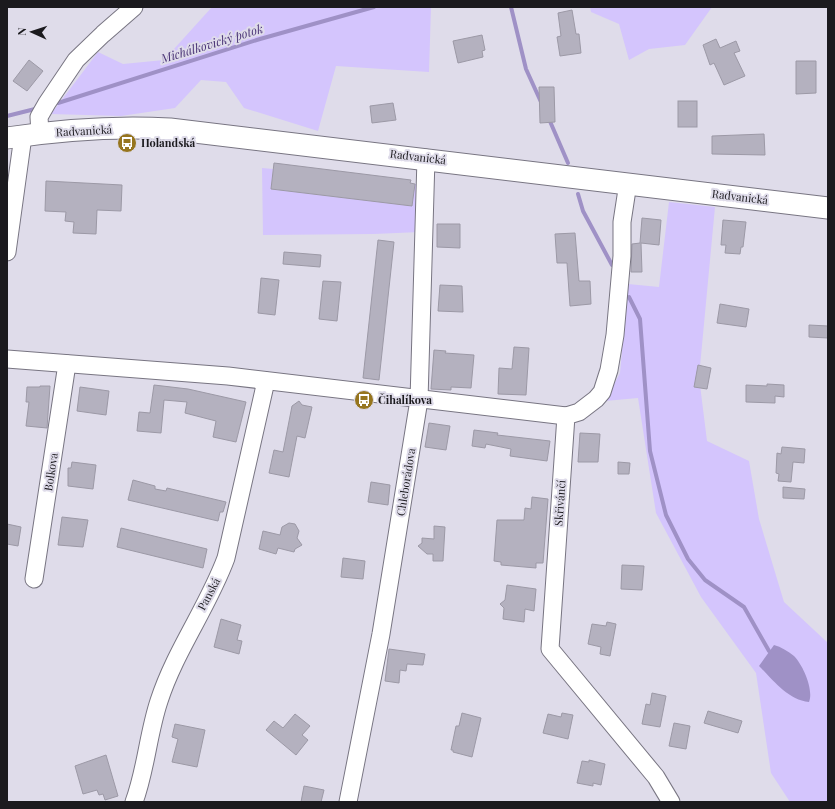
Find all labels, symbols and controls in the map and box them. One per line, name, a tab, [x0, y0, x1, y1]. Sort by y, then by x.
north arrow	[12, 12, 52, 52]
water label: Michálkovický potok	[158, 20, 265, 66]
text: N	[14, 27, 29, 36]
street label: Radvanická	[55, 122, 113, 139]
bus stop icon: Holandská	[116, 132, 138, 154]
place label: Holandská	[141, 135, 196, 150]
street label: Radvanická	[389, 146, 447, 167]
street label: Radvanická	[711, 186, 769, 207]
bus stop icon: Čihalíkova	[353, 389, 375, 411]
place label: Čihalíkova	[378, 392, 432, 407]
street label: Chleborádova	[393, 446, 418, 517]
street label: Bolkova	[40, 451, 61, 492]
street label: Skřivánčí	[550, 479, 569, 526]
street label: Panská	[194, 574, 224, 613]

